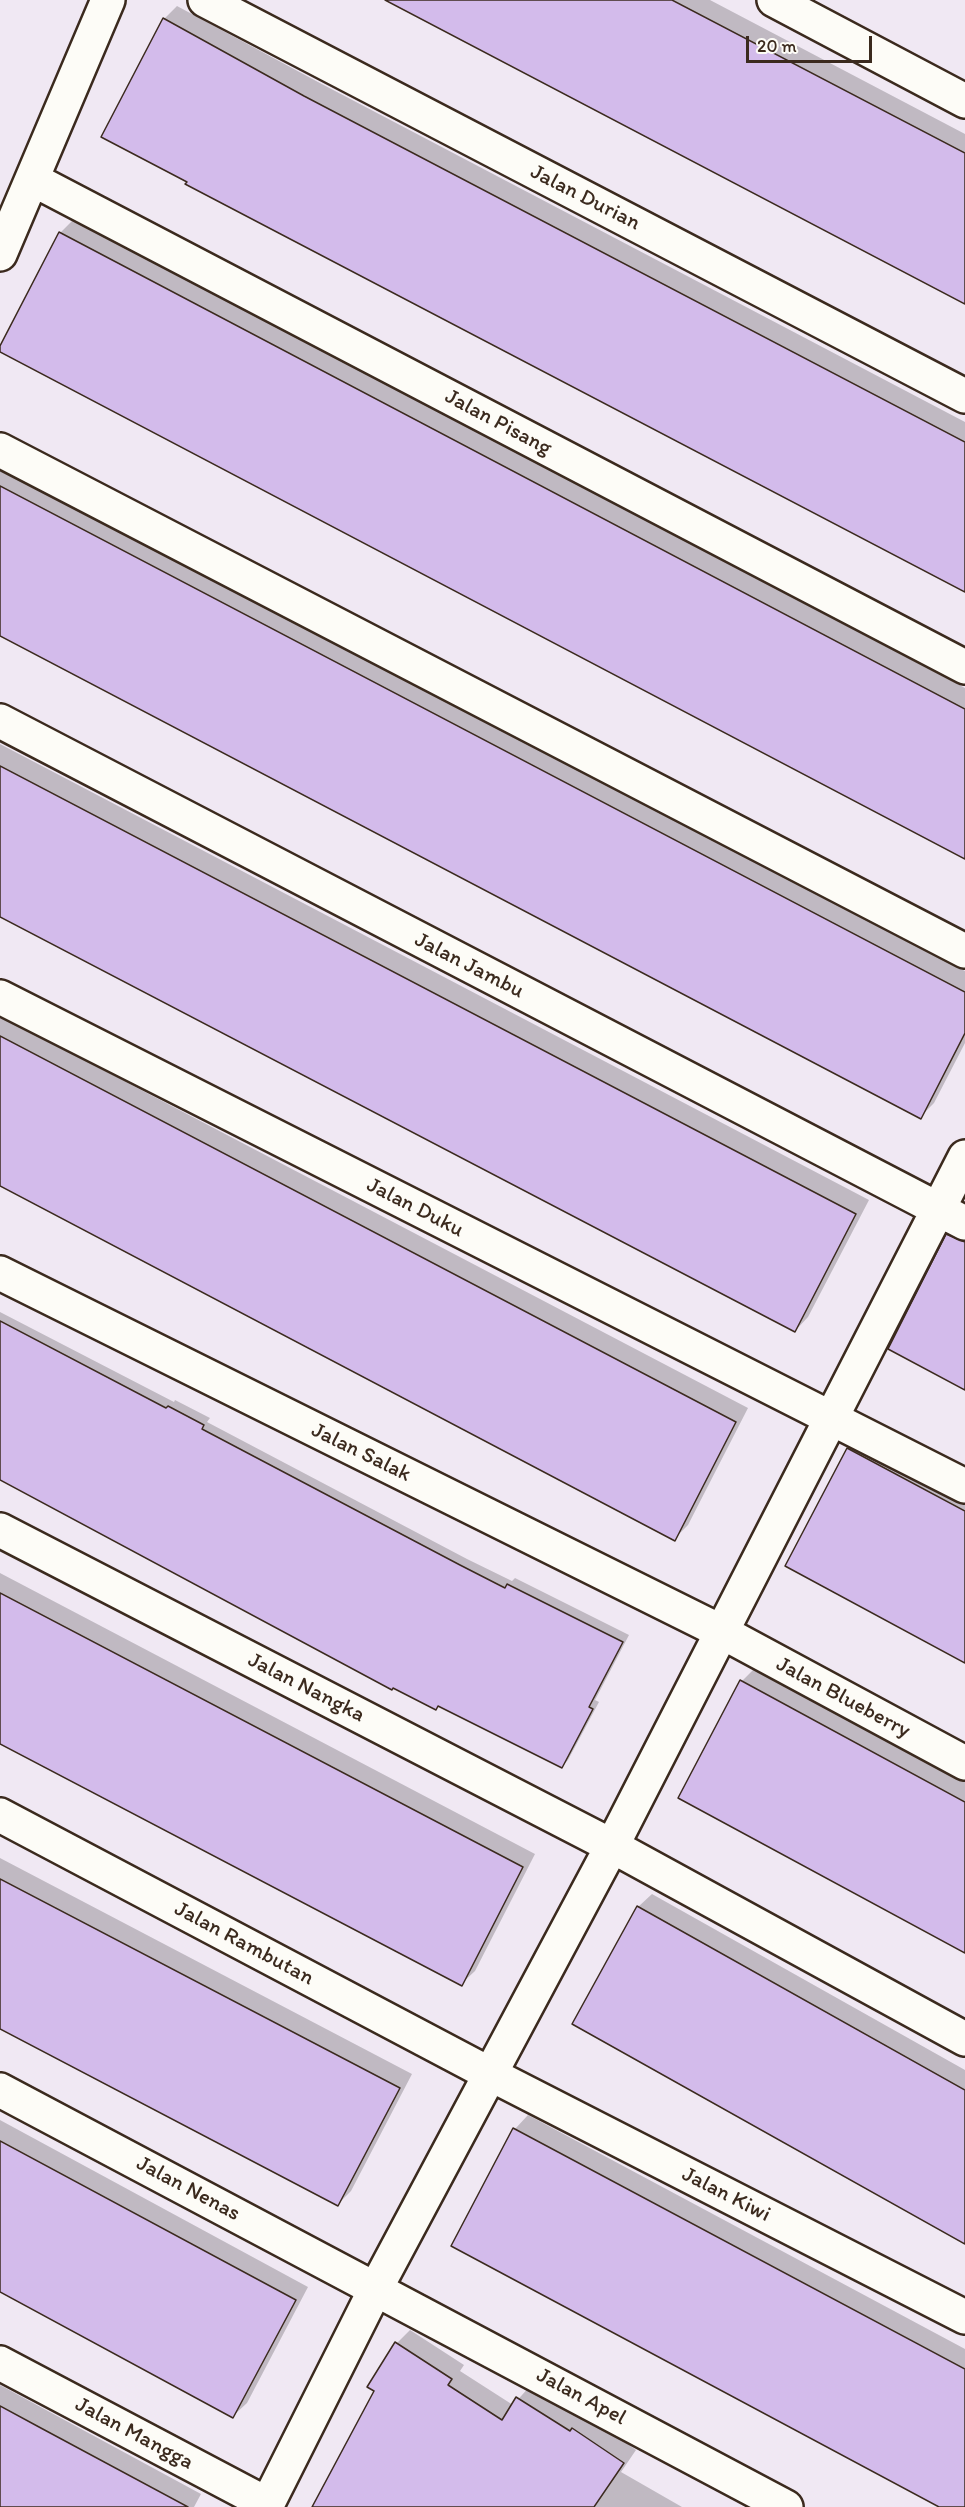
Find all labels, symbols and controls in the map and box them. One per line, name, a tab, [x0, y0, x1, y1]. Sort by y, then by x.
scale bar	[749, 24, 875, 62]
text: 20 m	[757, 35, 797, 57]
street label: Jalan Durian	[526, 159, 644, 237]
street label: Jalan Pisang	[440, 384, 556, 462]
street label: Jalan Jambu	[410, 927, 528, 1005]
street label: Jalan Duku	[362, 1172, 468, 1244]
street label: Jalan Salak	[307, 1418, 415, 1488]
street label: Jalan Nangka	[243, 1647, 369, 1729]
street label: Jalan Blueberry	[771, 1652, 915, 1744]
street label: Jalan Rambutan	[170, 1896, 318, 1992]
street label: Jalan Nenas	[132, 2151, 244, 2227]
street label: Jalan Kiwi	[677, 2162, 775, 2228]
street label: Jalan Apel	[532, 2362, 630, 2432]
street label: Jalan Mangga	[70, 2392, 198, 2476]

